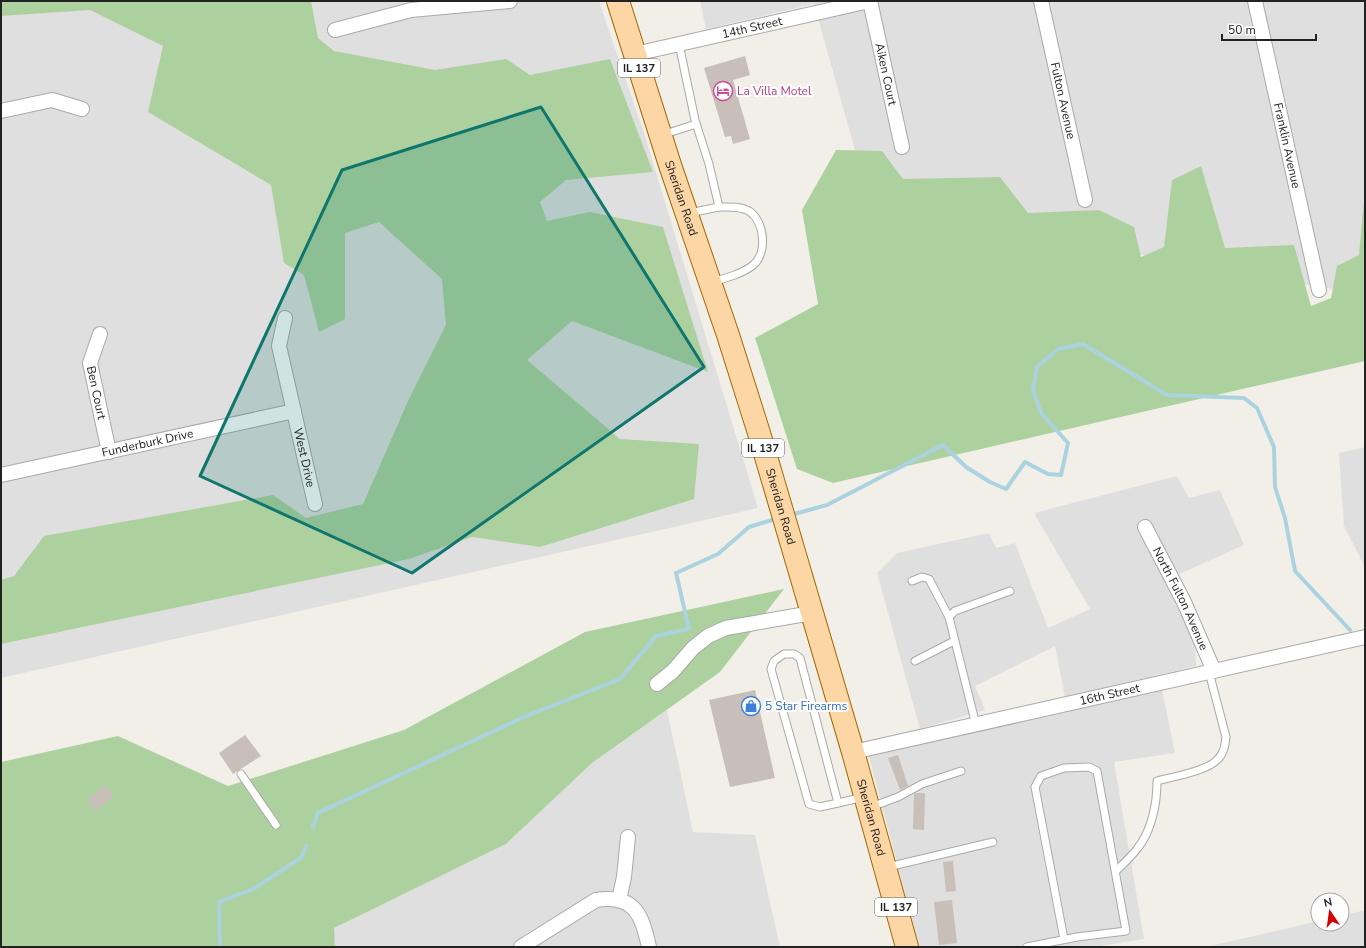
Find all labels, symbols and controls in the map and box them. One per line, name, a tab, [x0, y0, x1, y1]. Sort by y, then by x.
street label: 14th Street	[720, 13, 784, 42]
scale bar	[1222, 16, 1316, 42]
text: 50 m	[1228, 22, 1256, 38]
street label: Aiken Court	[871, 41, 901, 108]
road number: IL 137	[618, 59, 660, 77]
street label: Fulton Avenue	[1047, 61, 1079, 141]
hotel icon: La Villa Motel	[712, 80, 734, 102]
place label: La Villa Motel	[737, 83, 812, 99]
street label: Franklin Avenue	[1270, 101, 1304, 190]
street label: Sheridan Road	[661, 158, 702, 238]
street label: Ben Court	[83, 364, 110, 422]
street label: Funderburk Drive	[100, 425, 195, 461]
street label: West Drive	[290, 426, 319, 489]
road number: IL 137	[742, 439, 784, 457]
street label: Sheridan Road	[762, 466, 799, 547]
street label: North Fulton Avenue	[1149, 544, 1212, 653]
street label: 16th Street	[1078, 680, 1142, 709]
shop icon: 5 Star Firearms	[740, 695, 762, 717]
place label: 5 Star Firearms	[765, 698, 847, 714]
street label: Sheridan Road	[853, 777, 889, 858]
north arrow	[1310, 892, 1350, 932]
text: N	[1322, 895, 1334, 911]
road number: IL 137	[875, 898, 917, 916]

